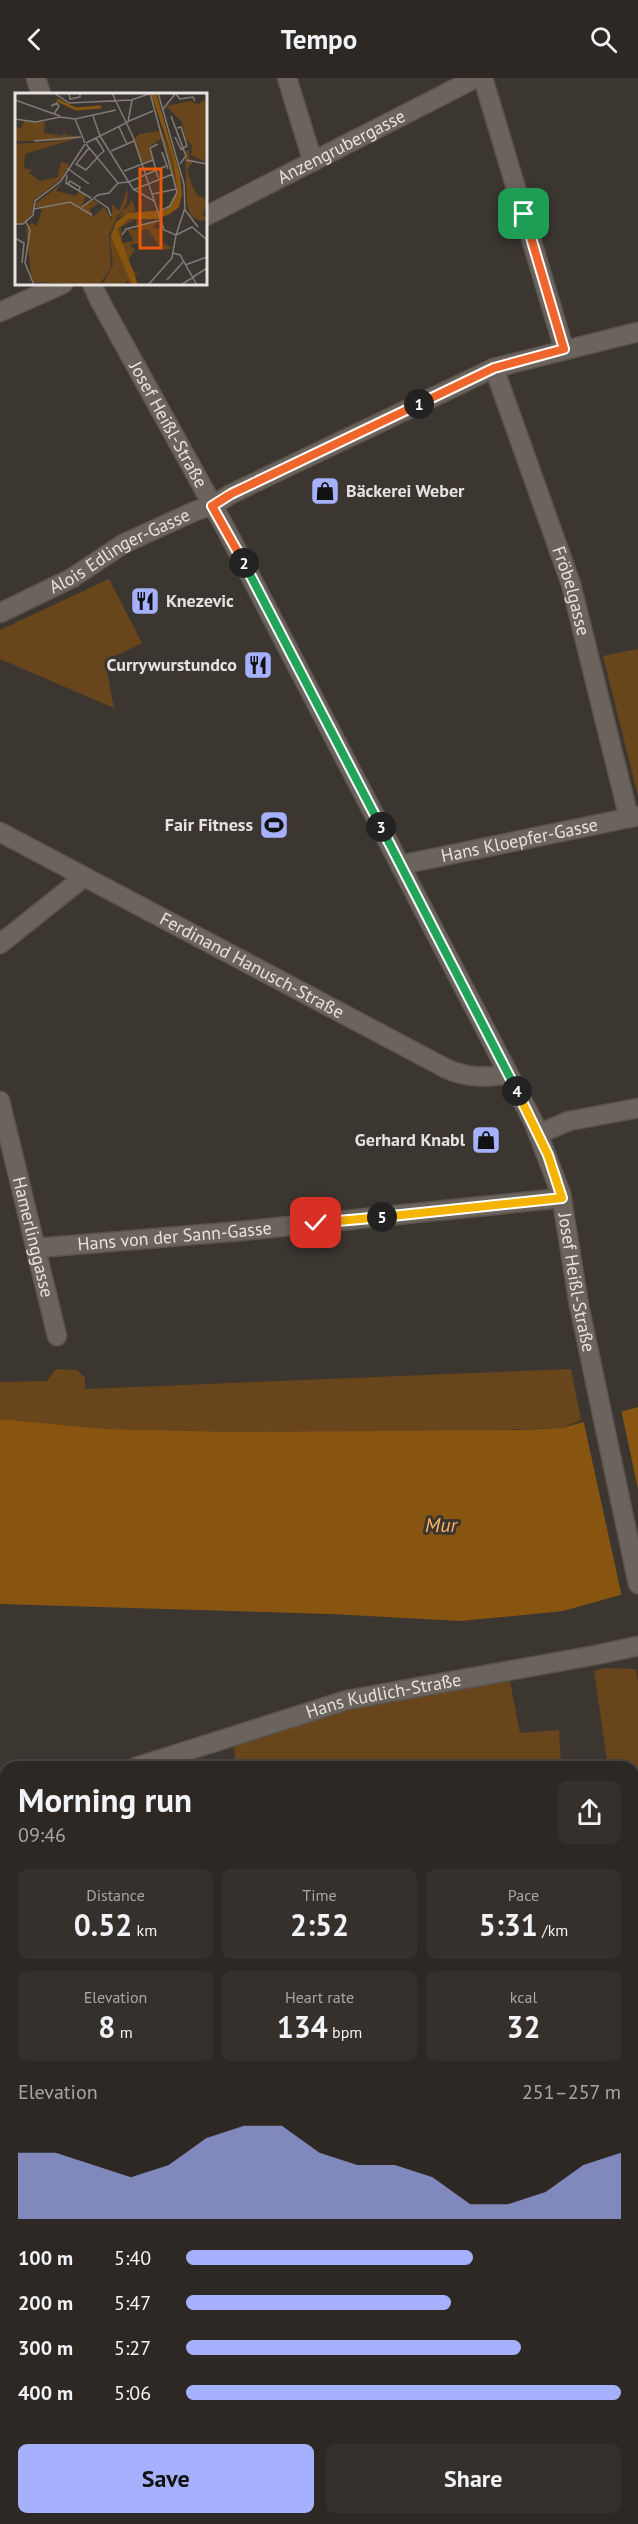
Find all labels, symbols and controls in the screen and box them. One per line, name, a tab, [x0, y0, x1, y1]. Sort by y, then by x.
text: Tempo	[281, 22, 357, 56]
icon: back	[18, 23, 51, 56]
icon: search	[587, 23, 620, 56]
inset map	[15, 93, 207, 285]
street label: Anzengrubergasse	[273, 104, 409, 189]
pin	[498, 188, 549, 239]
icon: arrive	[507, 197, 540, 230]
street label: Josef Heißl-Straße	[124, 356, 213, 492]
pin: 1	[404, 389, 434, 419]
text: 1	[414, 394, 424, 414]
shop icon: Bäckerei Weber	[309, 475, 341, 507]
place label: Bäckerei Weber	[346, 479, 465, 502]
street label: Alois Edlinger-Gasse	[45, 503, 193, 598]
street label: Fröbelgasse	[547, 543, 595, 638]
pin: 2	[229, 548, 259, 578]
text: 2	[239, 553, 249, 573]
restaurant icon: Knezevic	[129, 585, 161, 617]
place label: Knezevic	[166, 589, 234, 612]
restaurant icon: Currywurstundco	[242, 649, 274, 681]
place label: Currywurstundco	[106, 653, 237, 676]
sports icon: Fair Fitness	[258, 809, 290, 841]
pin: 3	[366, 812, 396, 842]
place label: Fair Fitness	[165, 813, 253, 836]
street label: Hans Kloepfer-Gasse	[439, 813, 600, 867]
text: 3	[376, 817, 386, 837]
street label: Ferdinand Hanusch-Straße	[156, 907, 348, 1023]
pin: 4	[502, 1076, 532, 1106]
text: 4	[512, 1081, 522, 1101]
shop icon: Gerhard Knabl	[470, 1124, 502, 1156]
place label: Gerhard Knabl	[355, 1128, 466, 1151]
street label: Hamerlinggasse	[8, 1174, 59, 1300]
pin	[290, 1197, 341, 1248]
pin: 5	[367, 1202, 397, 1232]
icon: check	[299, 1206, 332, 1239]
text: 5	[377, 1207, 387, 1227]
street label: Josef Heißl-Straße	[553, 1210, 601, 1354]
street label: Hans von der Sann-Gasse	[77, 1216, 273, 1256]
water label: Mur	[425, 1512, 458, 1538]
street label: Hans Kudlich-Straße	[303, 1668, 463, 1723]
text: Morning run	[18, 1778, 192, 1821]
button: share	[558, 1781, 621, 1844]
text: 09:46	[18, 1822, 66, 1848]
text: Distance	[86, 1885, 145, 1905]
text: Time	[302, 1885, 337, 1905]
text: Pace	[508, 1885, 539, 1905]
text: 0.52	[74, 1905, 132, 1944]
text: 2:52	[290, 1905, 349, 1944]
text: 5:31	[479, 1905, 538, 1944]
text: km	[132, 1920, 157, 1940]
text: /km	[538, 1920, 568, 1940]
text: Elevation	[84, 1987, 147, 2007]
text: Heart rate	[285, 1987, 354, 2007]
text: kcal	[510, 1987, 537, 2007]
text: 8	[98, 2007, 115, 2046]
text: 134	[277, 2007, 328, 2046]
text: 32	[506, 2007, 541, 2046]
text: m	[115, 2022, 133, 2042]
text: bpm	[328, 2022, 362, 2042]
text: Elevation	[18, 2079, 98, 2105]
text: 251–257 m	[522, 2079, 621, 2105]
text: 100 m	[18, 2245, 73, 2271]
text: 5:40	[114, 2245, 151, 2271]
text: 200 m	[18, 2290, 73, 2316]
text: 5:47	[114, 2290, 151, 2316]
text: 300 m	[18, 2335, 73, 2361]
text: 5:27	[114, 2335, 151, 2361]
text: 400 m	[18, 2380, 73, 2406]
text: 5:06	[114, 2380, 151, 2406]
button: Save	[18, 2444, 314, 2513]
button: Share	[326, 2444, 621, 2513]

